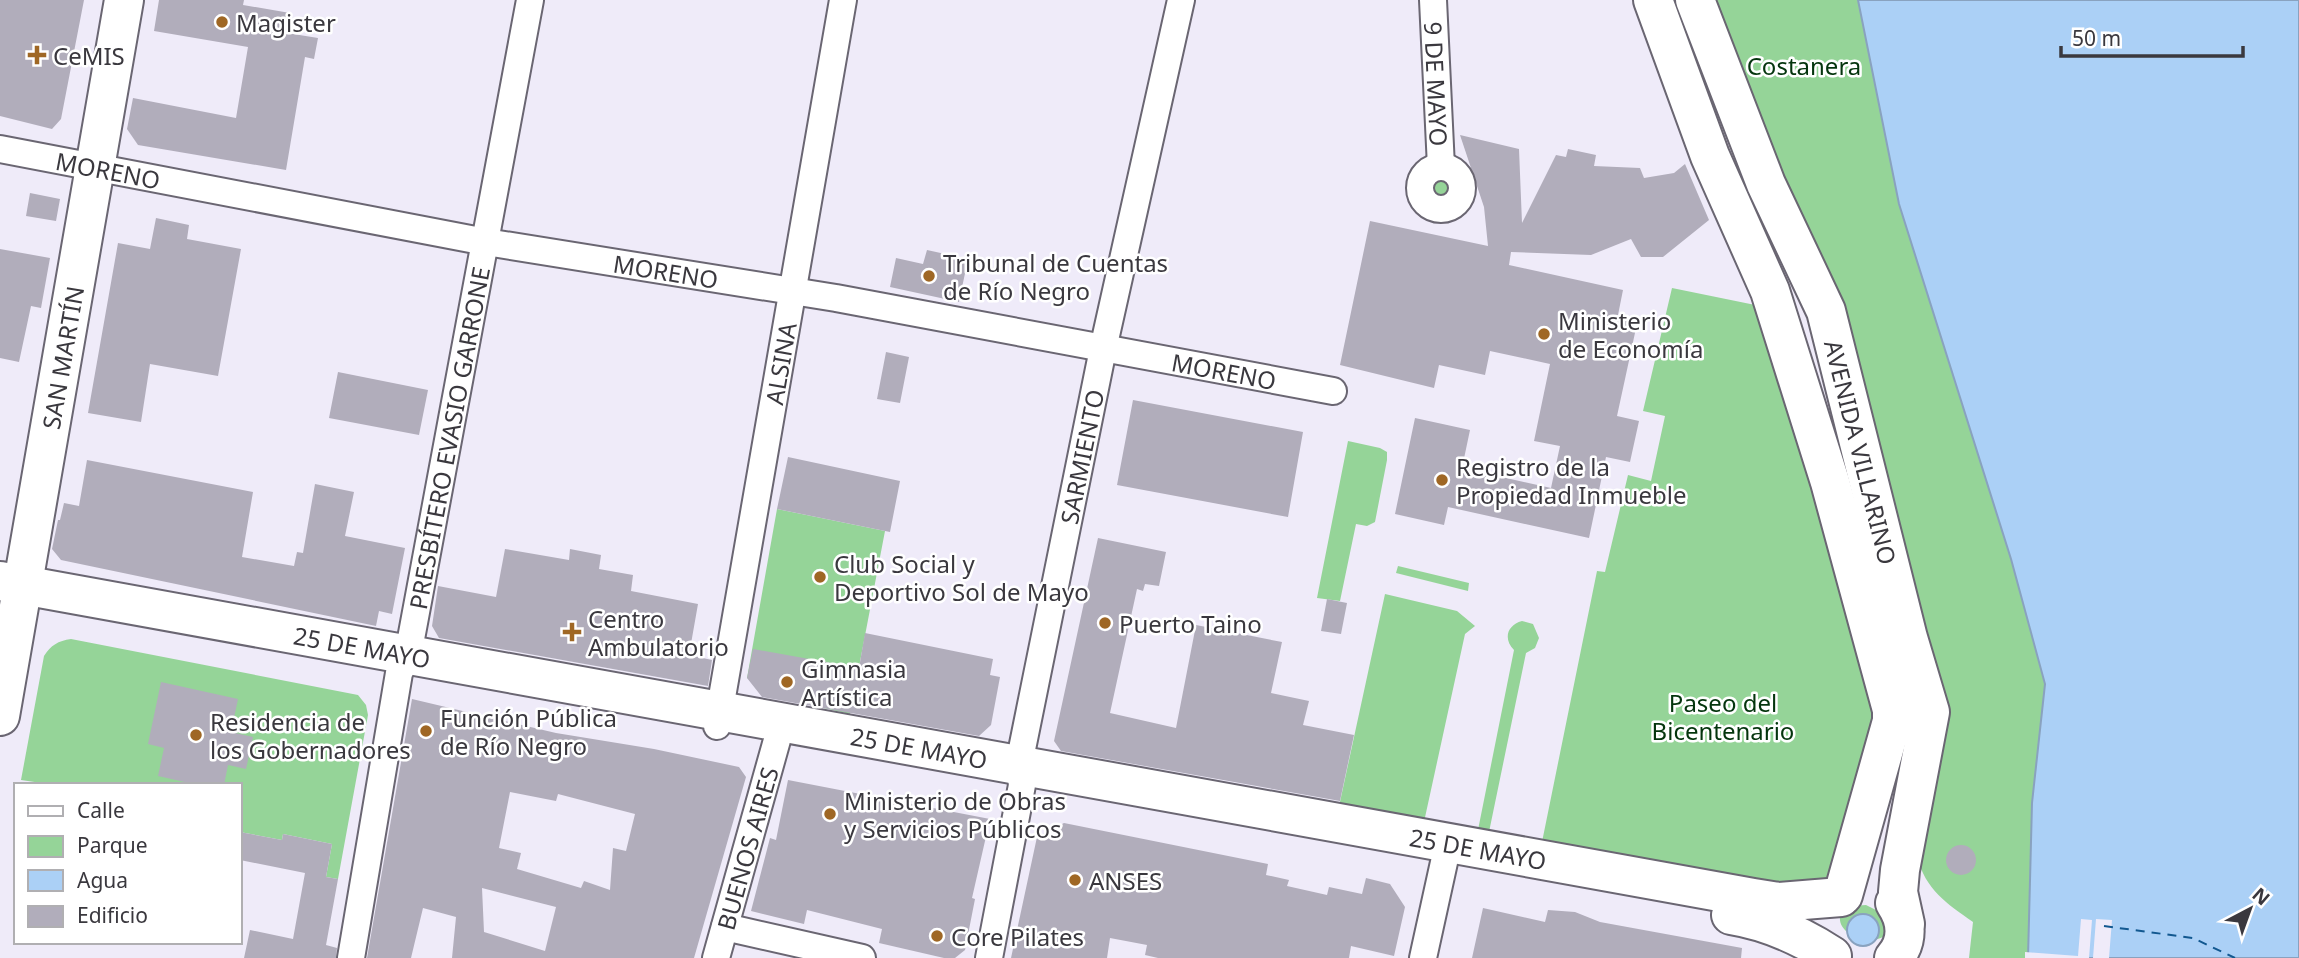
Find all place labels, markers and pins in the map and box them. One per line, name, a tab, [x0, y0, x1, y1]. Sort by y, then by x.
place label: Magister	[236, 6, 336, 39]
marker: Magister	[214, 14, 230, 30]
place label: CeMIS	[53, 39, 125, 72]
marker: CeMIS	[27, 45, 47, 65]
place label: Tribunal de Cuentas de Río Negro	[943, 246, 1168, 307]
marker: Tribunal de Cuentas de Río Negro	[921, 268, 937, 284]
place label: Ministerio de Economía	[1558, 304, 1703, 365]
marker: Ministerio de Economía	[1536, 326, 1552, 342]
place label: Registro de la Propiedad Inmueble	[1456, 450, 1686, 511]
marker: Registro de la Propiedad Inmueble	[1434, 472, 1450, 488]
place label: Club Social y Deportivo Sol de Mayo	[834, 547, 1089, 608]
marker: Club Social y Deportivo Sol de Mayo	[812, 569, 828, 585]
place label: Centro Ambulatorio	[588, 602, 729, 663]
place label: Puerto Taino	[1119, 607, 1262, 640]
marker: Puerto Taino	[1097, 615, 1113, 631]
marker: Centro Ambulatorio	[562, 622, 582, 642]
place label: Gimnasia Artística	[801, 652, 907, 713]
marker: Gimnasia Artística	[779, 674, 795, 690]
place label: Función Pública de Río Negro	[440, 701, 617, 762]
place label: Residencia de los Gobernadores	[210, 705, 411, 766]
marker: Función Pública de Río Negro	[418, 723, 434, 739]
marker: Residencia de los Gobernadores	[188, 727, 204, 743]
place label: Ministerio de Obras y Servicios Públicos	[844, 784, 1066, 845]
marker: Ministerio de Obras y Servicios Públicos	[822, 806, 838, 822]
place label: ANSES	[1089, 864, 1162, 897]
marker: ANSES	[1067, 872, 1083, 888]
place label: Core Pilates	[951, 920, 1084, 953]
marker: Core Pilates	[929, 928, 945, 944]

